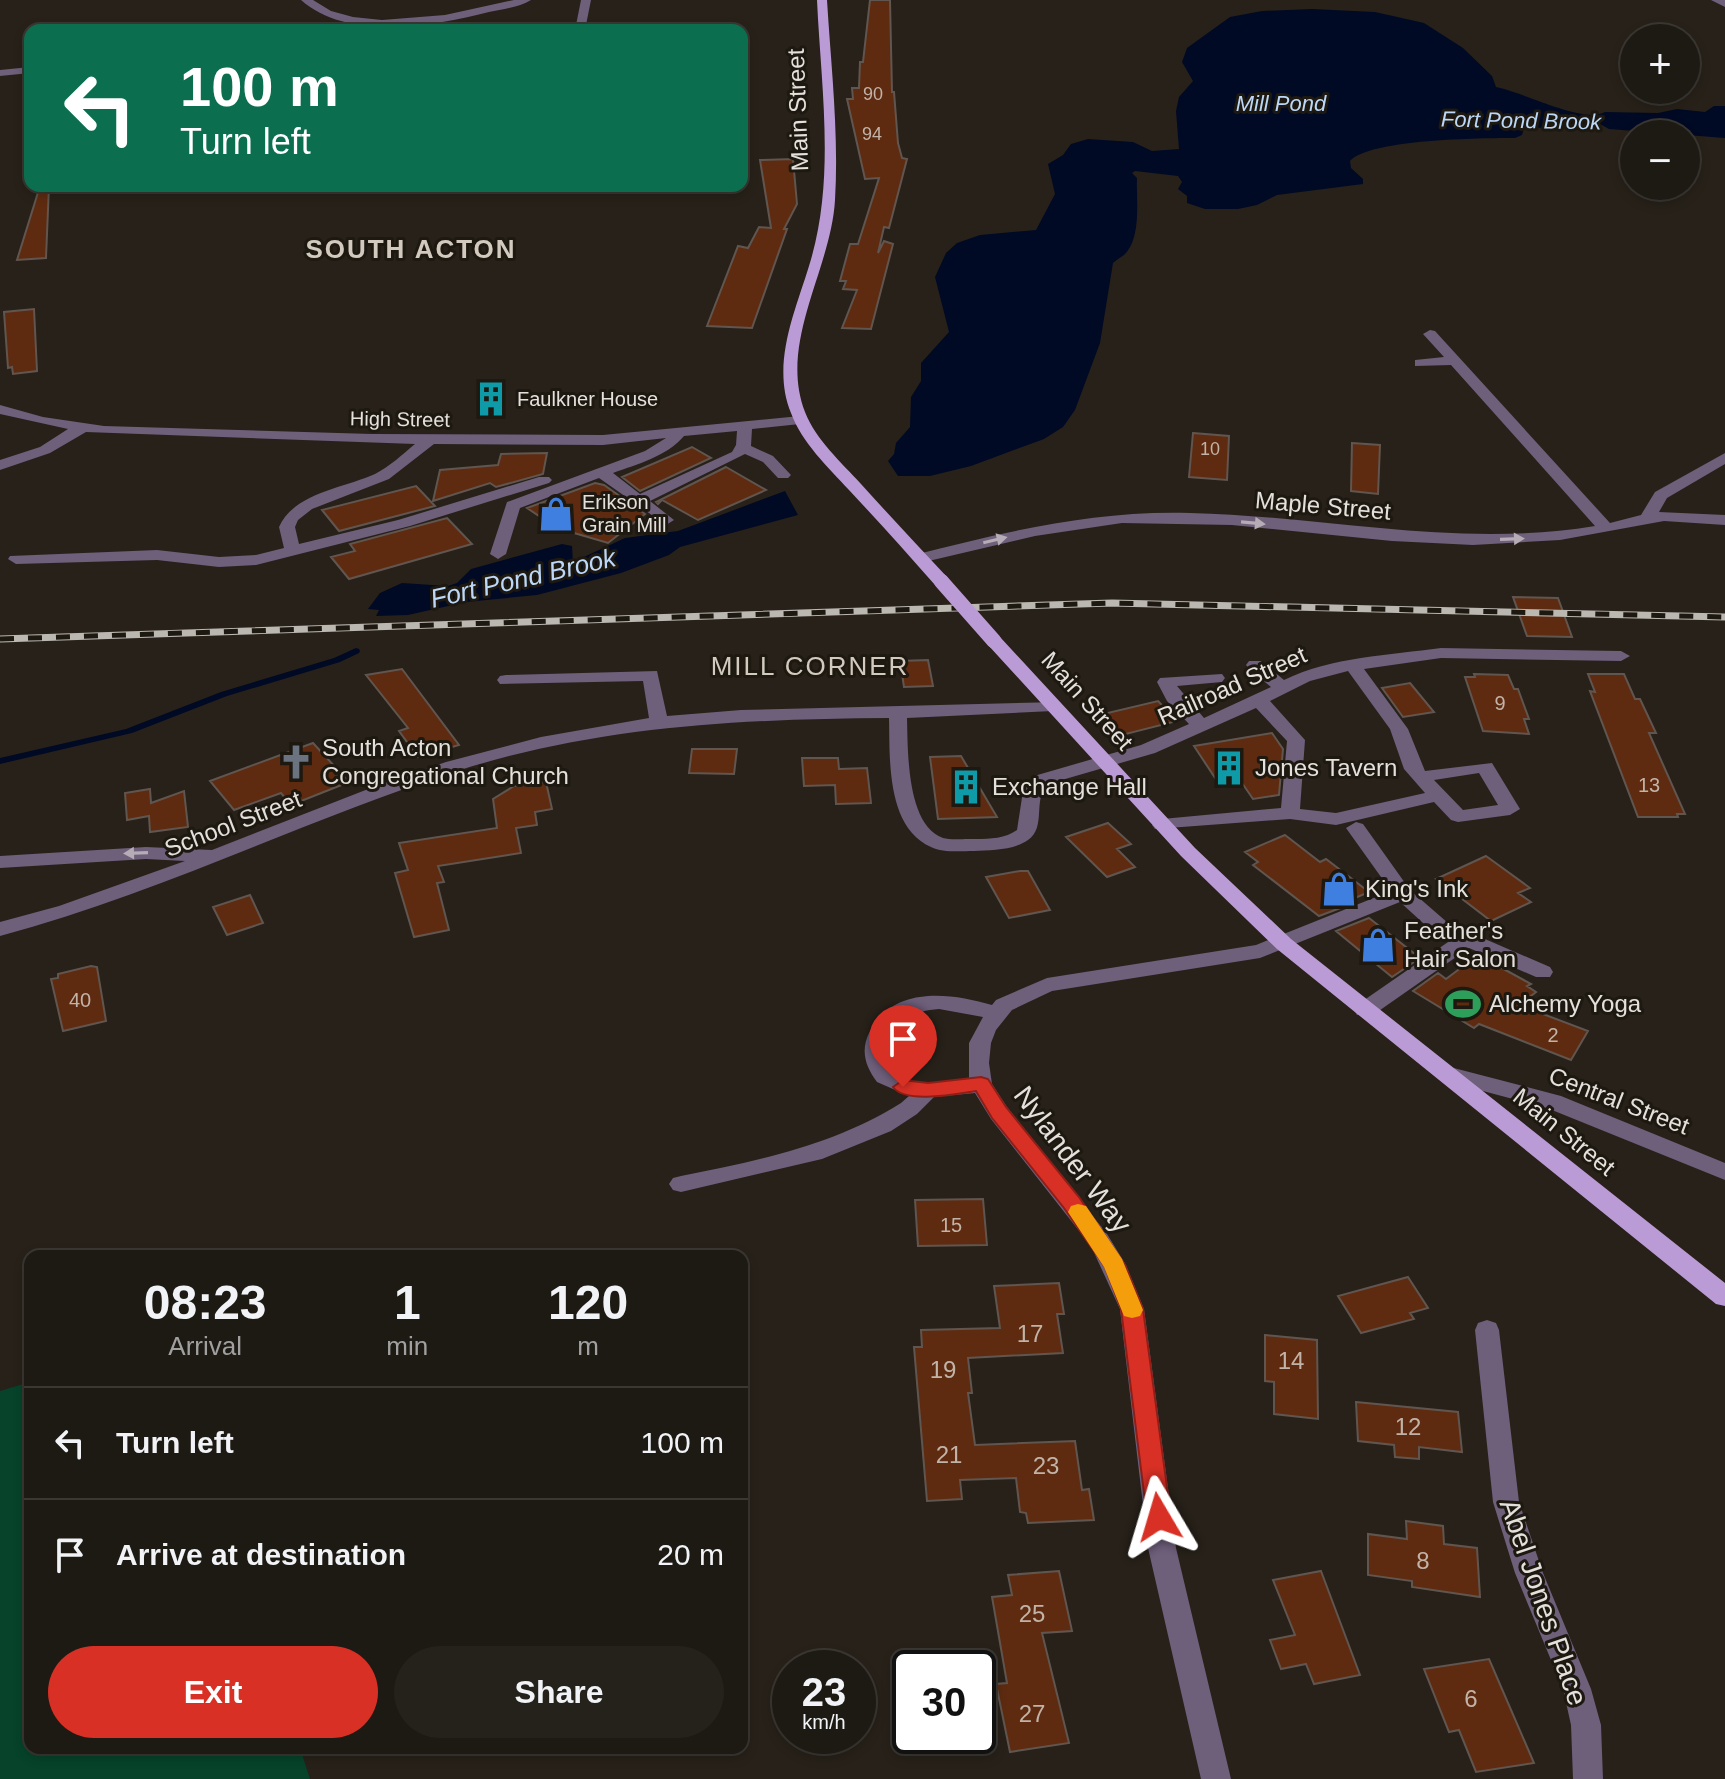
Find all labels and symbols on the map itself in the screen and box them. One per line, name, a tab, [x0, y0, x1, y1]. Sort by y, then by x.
street label: Main Street	[782, 48, 813, 172]
house number: 90	[863, 84, 883, 104]
water label: Mill Pond	[1236, 91, 1327, 116]
water label: Fort Pond Brook	[1441, 107, 1602, 134]
house number: 94	[862, 124, 882, 144]
district label: SOUTH ACTON	[305, 234, 517, 264]
building icon: Faulkner House	[472, 380, 510, 418]
place label: Faulkner House	[517, 388, 658, 410]
street label: High Street	[350, 407, 451, 431]
house number: 10	[1200, 439, 1220, 459]
street label: Maple Street	[1254, 486, 1392, 525]
place label: Erikson Grain Mill	[582, 491, 666, 536]
shop icon: Erikson Grain Mill	[537, 495, 575, 533]
one-way arrow	[1241, 517, 1266, 530]
one-way arrow	[1500, 532, 1525, 545]
one-way arrow	[983, 533, 1008, 546]
water label: Fort Pond Brook	[427, 542, 621, 614]
street label: Railroad Street	[1153, 641, 1311, 730]
street label: Main Street	[1036, 646, 1139, 756]
district label: MILL CORNER	[711, 651, 909, 681]
house number: 9	[1494, 692, 1506, 714]
place label: South Acton Congregational Church	[322, 734, 569, 789]
church icon: South Acton Congregational Church	[277, 743, 315, 781]
building icon: Jones Tavern	[1210, 749, 1248, 787]
place label: Jones Tavern	[1255, 754, 1397, 781]
building icon: Exchange Hall	[947, 768, 985, 806]
place label: Exchange Hall	[992, 773, 1147, 800]
house number: 13	[1638, 774, 1660, 796]
street label: School Street	[161, 785, 305, 862]
one-way arrow	[123, 847, 148, 860]
shop icon: King's Ink	[1320, 870, 1358, 908]
place label: King's Ink	[1365, 875, 1469, 902]
place label: Feather's Hair Salon	[1404, 917, 1516, 972]
shop icon: Feather's Hair Salon	[1359, 926, 1397, 964]
sports icon: Alchemy Yoga	[1444, 985, 1482, 1023]
house number: 40	[69, 989, 91, 1011]
place label: Alchemy Yoga	[1489, 990, 1642, 1017]
pin	[869, 1005, 937, 1087]
house number: 2	[1547, 1024, 1559, 1046]
street label: Central Street	[1545, 1061, 1693, 1140]
street label: Nylander Way	[1008, 1080, 1138, 1238]
street label: Main Street	[1508, 1083, 1621, 1181]
house number: 15	[940, 1214, 962, 1236]
house number: 17	[1017, 1320, 1043, 1347]
house number: 14	[1278, 1347, 1304, 1374]
house number: 19	[930, 1356, 956, 1383]
house number: 12	[1395, 1413, 1421, 1440]
house number: 21	[936, 1441, 962, 1468]
house number: 23	[1033, 1452, 1059, 1479]
position arrow	[1117, 1475, 1201, 1559]
street label: Abel Jones Place	[1494, 1495, 1593, 1709]
house number: 8	[1416, 1547, 1430, 1574]
house number: 25	[1019, 1600, 1045, 1627]
speed limit sign: 30	[892, 1650, 996, 1754]
house number: 6	[1464, 1685, 1478, 1712]
house number: 27	[1019, 1700, 1045, 1727]

